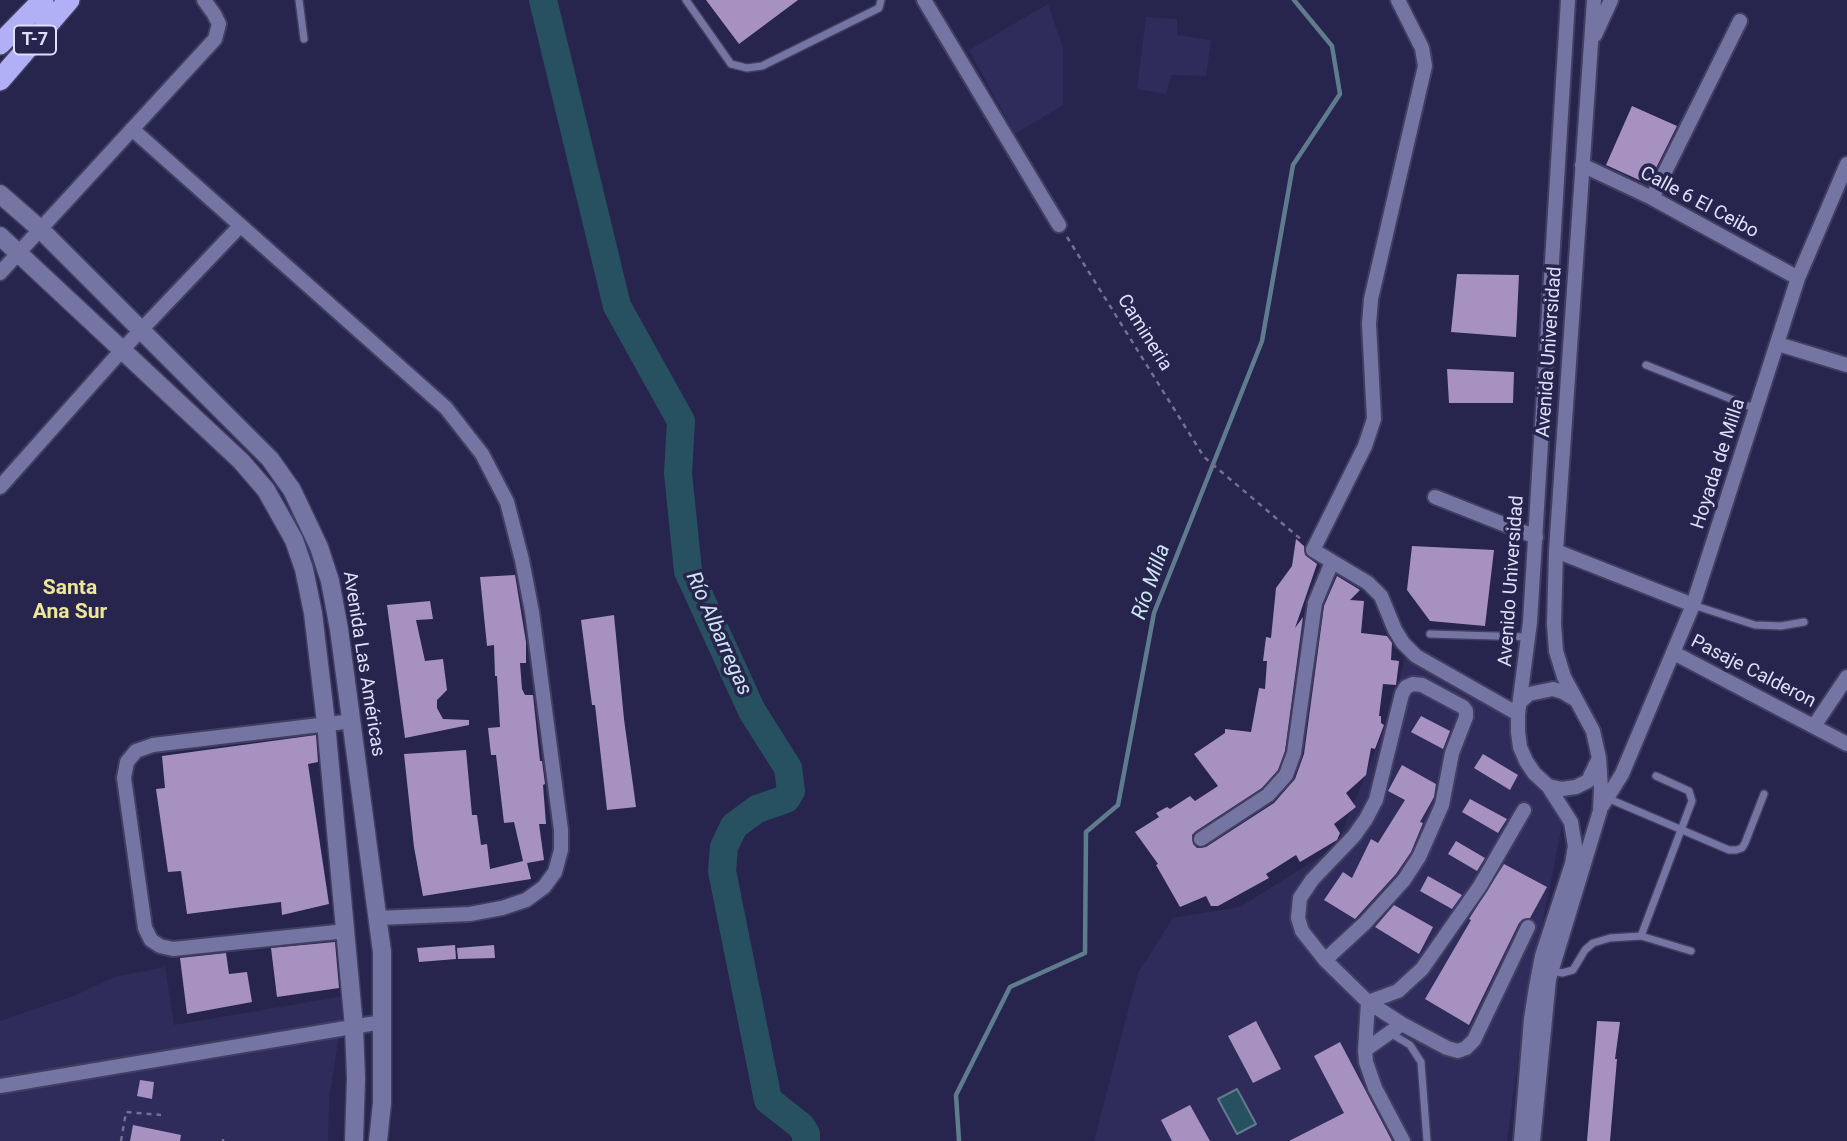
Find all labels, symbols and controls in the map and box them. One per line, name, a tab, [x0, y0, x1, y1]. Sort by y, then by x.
road number: T-7	[14, 26, 56, 55]
street label: Calle 6 El Ceibo	[1636, 162, 1762, 244]
street label: Avenida Universidad	[1533, 266, 1567, 438]
street label: Camineria	[1112, 291, 1176, 375]
street label: Hoyada de Milla	[1687, 396, 1751, 532]
street label: Avenido Universidad	[1495, 495, 1529, 667]
water label: Río Milla	[1127, 541, 1177, 623]
water label: Río Albarregas	[680, 568, 756, 700]
street label: Avenida Las Américas	[337, 570, 389, 758]
district label: Santa Ana Sur	[33, 576, 107, 626]
street label: Pasaje Calderon	[1687, 631, 1819, 713]

